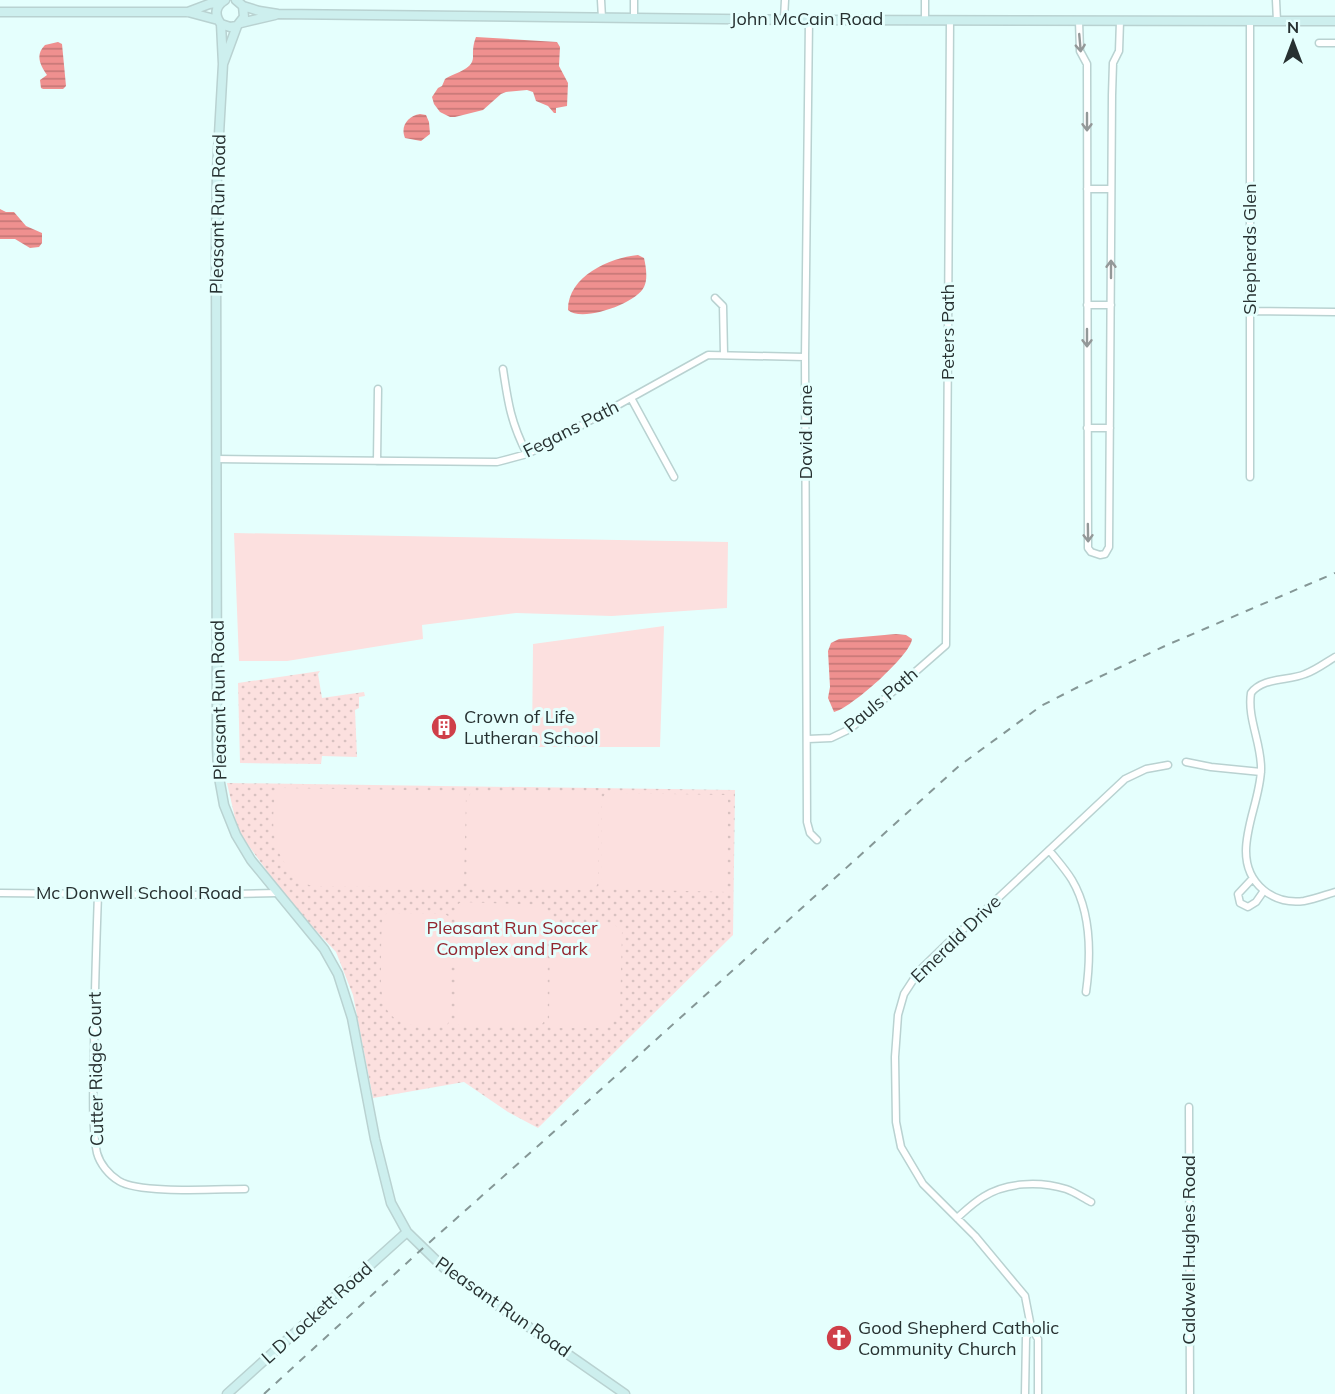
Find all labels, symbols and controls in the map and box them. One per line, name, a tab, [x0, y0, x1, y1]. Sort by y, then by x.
street label: John McCain Road	[731, 7, 883, 30]
north arrow	[1263, 12, 1323, 72]
text: N	[1287, 17, 1299, 37]
one-way arrow	[1075, 33, 1086, 52]
one-way arrow	[1081, 112, 1093, 132]
street label: Pleasant Run Road	[205, 134, 230, 294]
street label: Shepherds Glen	[1238, 183, 1261, 315]
one-way arrow	[1105, 259, 1117, 279]
street label: Peters Path	[936, 284, 959, 380]
one-way arrow	[1081, 328, 1093, 348]
street label: David Lane	[794, 385, 817, 479]
street label: Fegans Path	[519, 395, 622, 462]
one-way arrow	[1082, 523, 1093, 543]
street label: Pleasant Run Road	[206, 620, 231, 780]
street label: Pauls Path	[839, 662, 922, 737]
place label: Crown of Life Lutheran School	[464, 705, 599, 749]
building icon: Crown of Life Lutheran School	[429, 712, 459, 742]
street label: Mc Donwell School Road	[36, 881, 242, 904]
street label: Emerald Drive	[906, 890, 1006, 987]
park label: Pleasant Run Soccer Complex and Park	[426, 916, 598, 960]
street label: Cutter Ridge Court	[83, 992, 108, 1146]
street label: Caldwell Hughes Road	[1177, 1155, 1200, 1345]
street label: Pleasant Run Road	[431, 1251, 575, 1362]
street label: L D Lockett Road	[256, 1257, 377, 1369]
place label: Good Shepherd Catholic Community Church	[858, 1316, 1059, 1360]
church icon: Good Shepherd Catholic Community Church	[824, 1323, 854, 1353]

